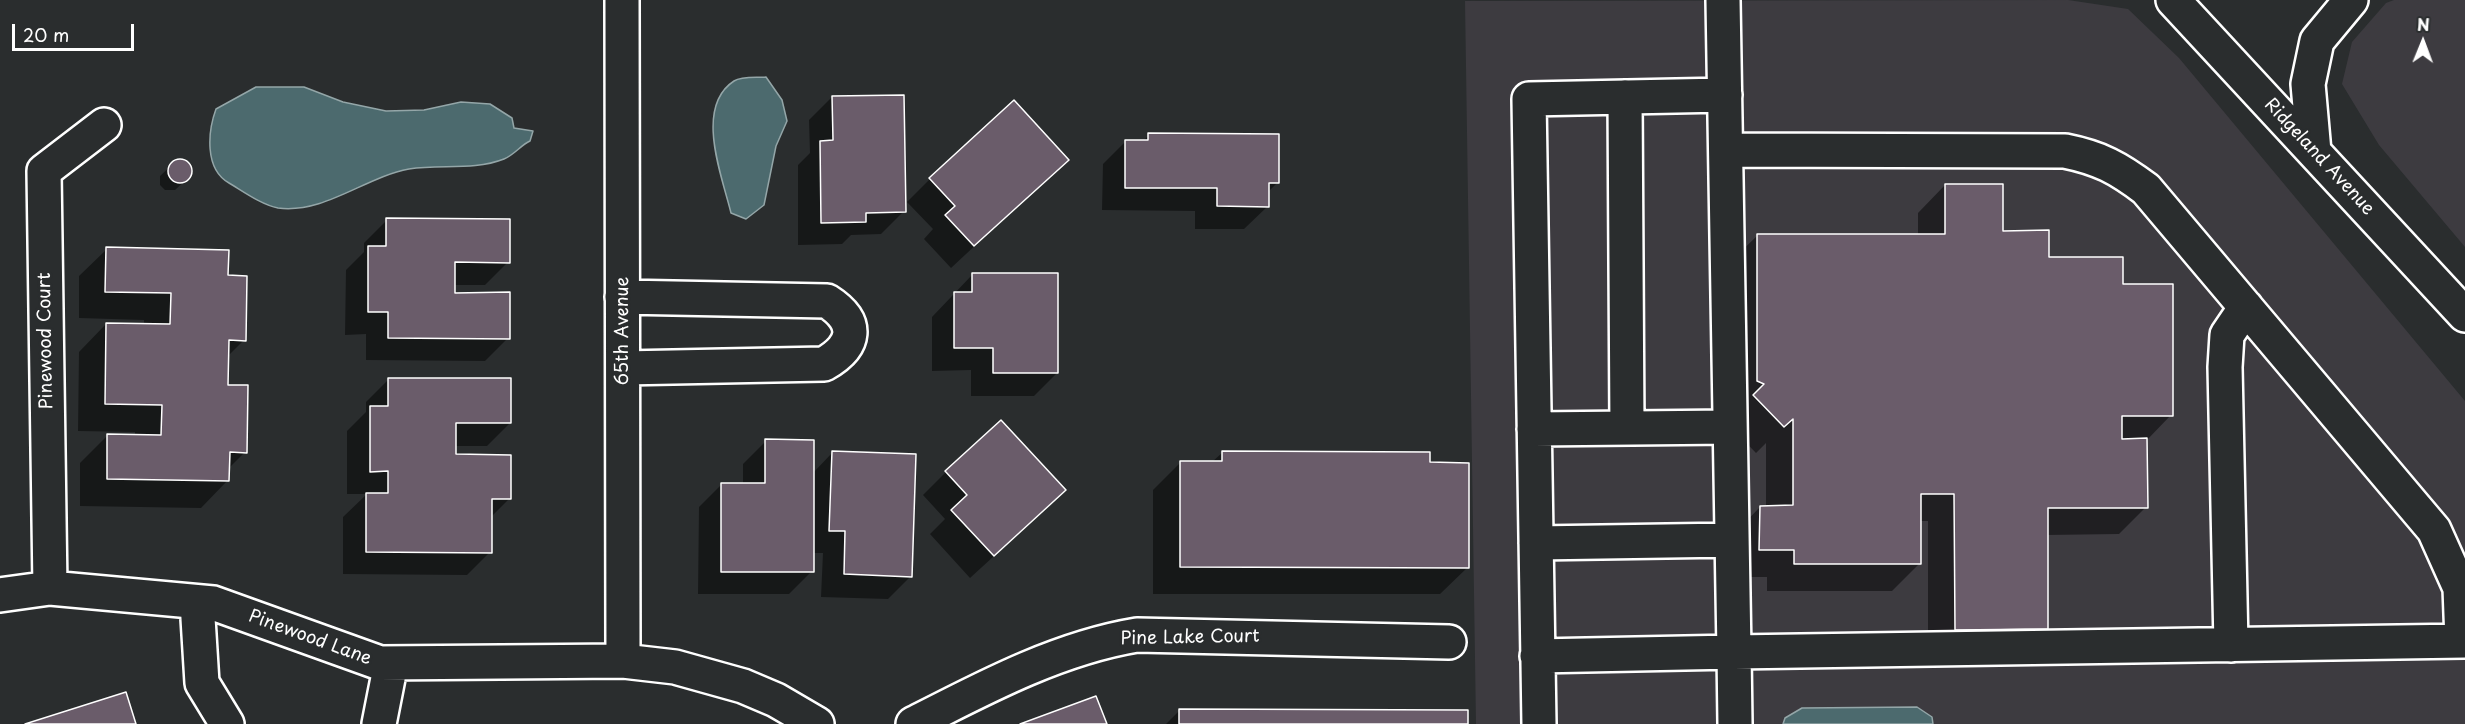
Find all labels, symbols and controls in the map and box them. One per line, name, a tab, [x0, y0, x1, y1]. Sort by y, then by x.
scale bar	[15, 12, 136, 50]
north arrow	[2393, 12, 2453, 72]
text: N	[2417, 12, 2430, 36]
text: 20 m	[23, 21, 69, 48]
street label: Ridgeland Avenue	[2259, 94, 2379, 220]
street label: Pinewood Court	[34, 272, 58, 410]
street label: 65th Avenue	[612, 277, 634, 385]
street label: Pinewood Lane	[246, 606, 374, 670]
street label: Pine Lake Court	[1120, 626, 1260, 650]

